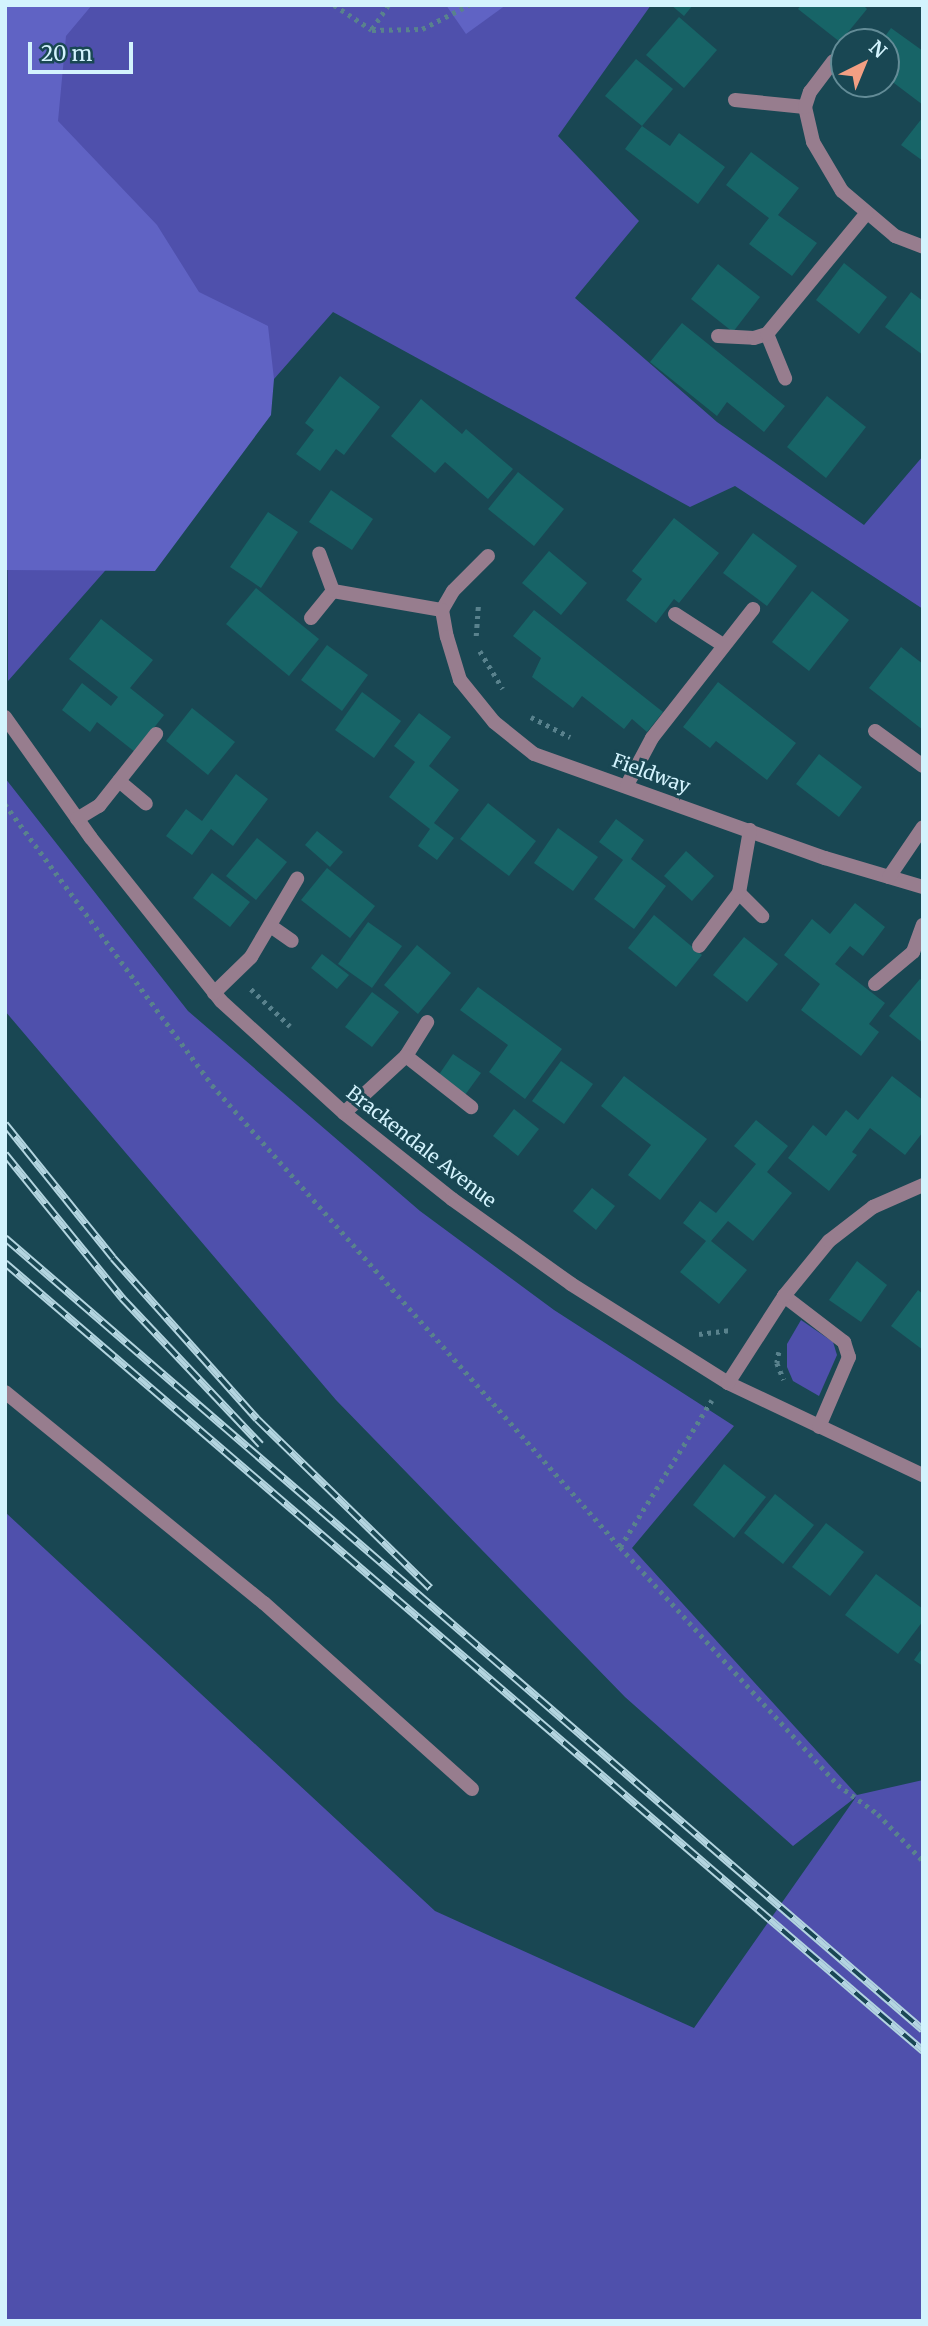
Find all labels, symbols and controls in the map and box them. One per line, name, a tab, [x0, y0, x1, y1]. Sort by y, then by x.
scale bar	[32, 28, 136, 72]
north arrow	[830, 28, 900, 98]
text: N	[864, 35, 892, 63]
text: 20 m	[41, 40, 92, 67]
street label: Fieldway	[609, 749, 693, 799]
street label: Brackendale Avenue	[342, 1081, 500, 1213]

